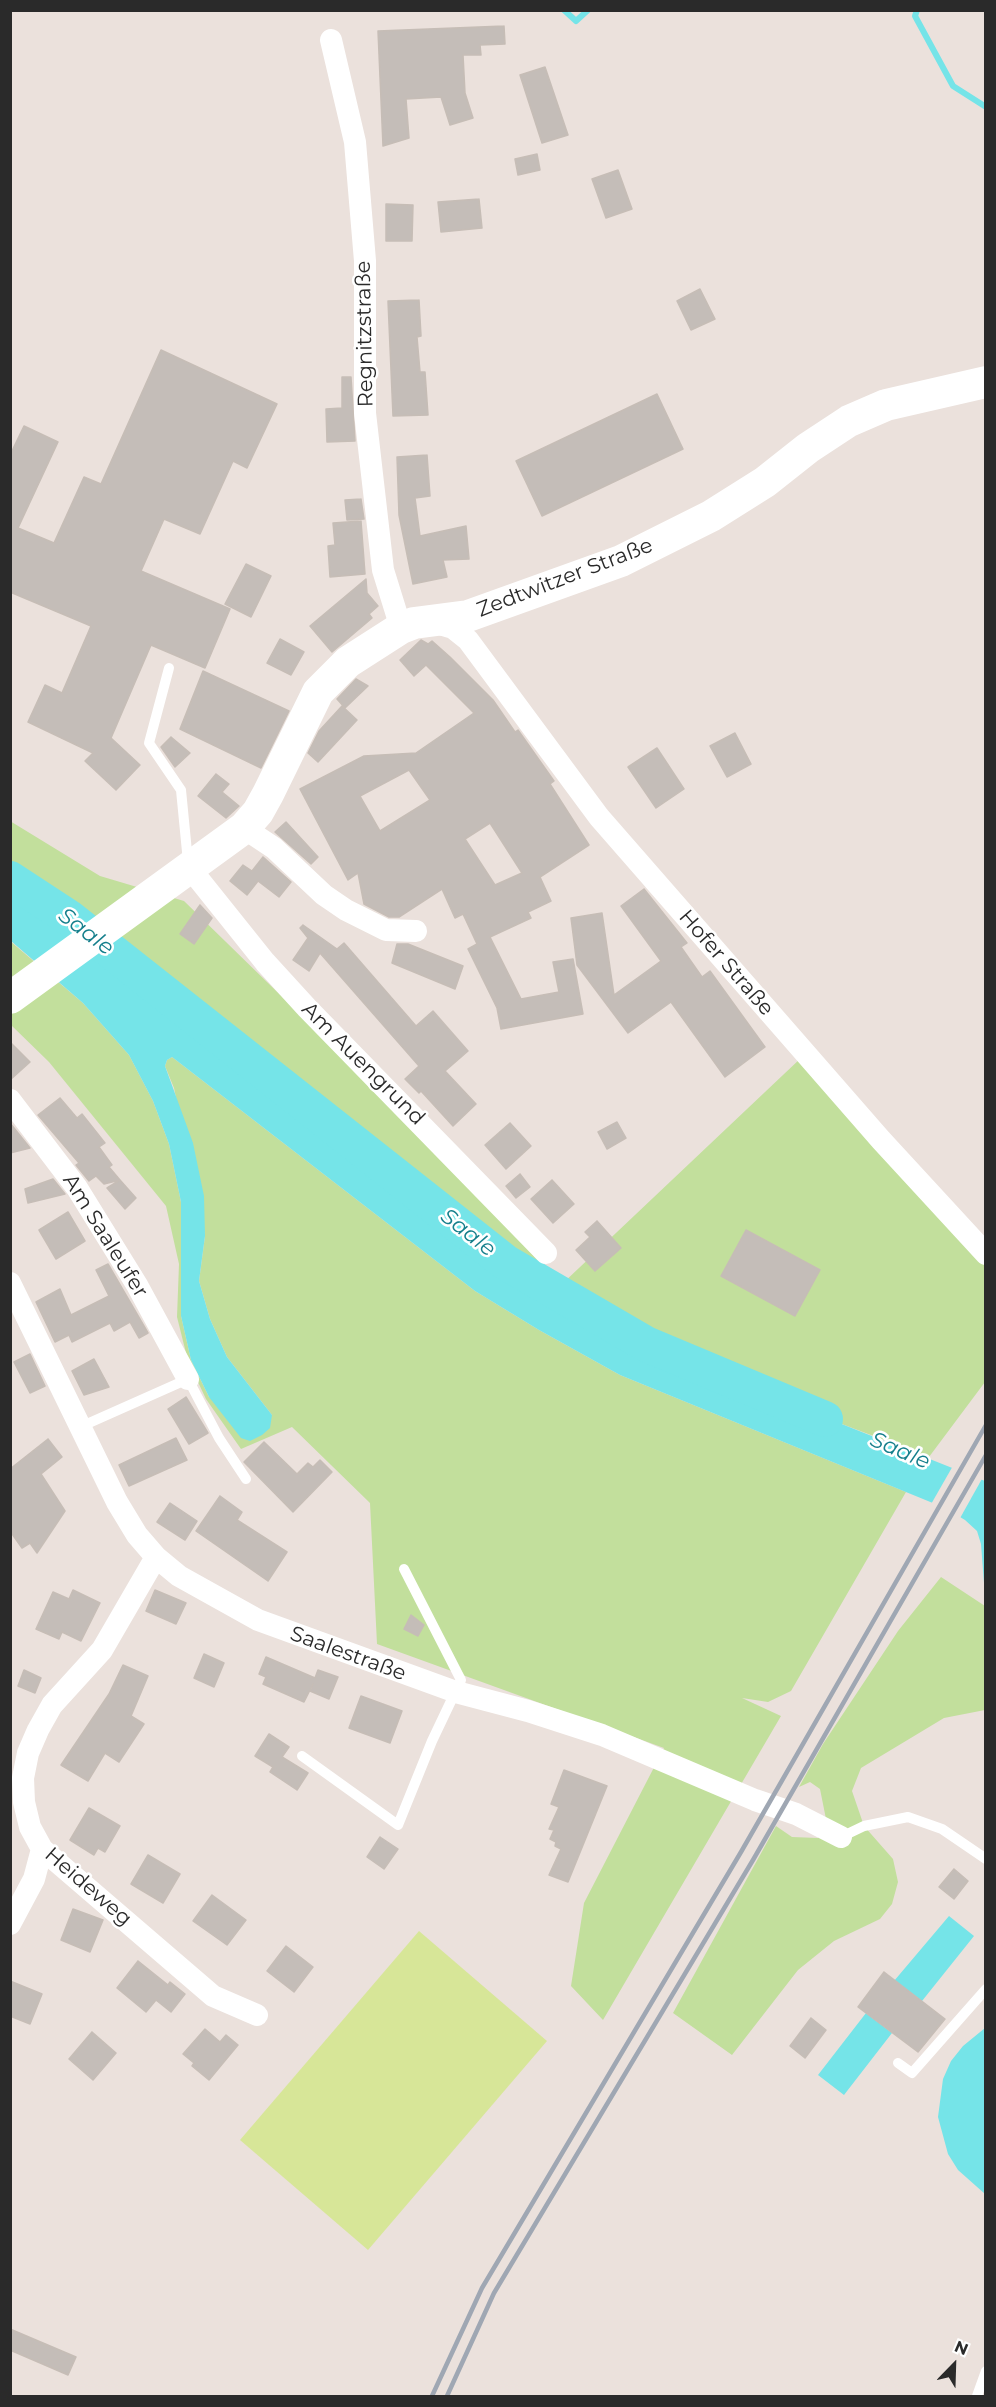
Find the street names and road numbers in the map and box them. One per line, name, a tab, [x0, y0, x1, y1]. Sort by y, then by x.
street label: Regnitzstraße	[351, 260, 379, 408]
street label: Zedtwitzer Straße	[474, 533, 656, 623]
street label: Hofer Straße	[673, 905, 779, 1021]
street label: Am Auengrund	[296, 997, 430, 1131]
street label: Am Saaleufer	[57, 1170, 153, 1302]
street label: Saalestraße	[287, 1621, 409, 1687]
street label: Heideweg	[39, 1842, 137, 1932]

